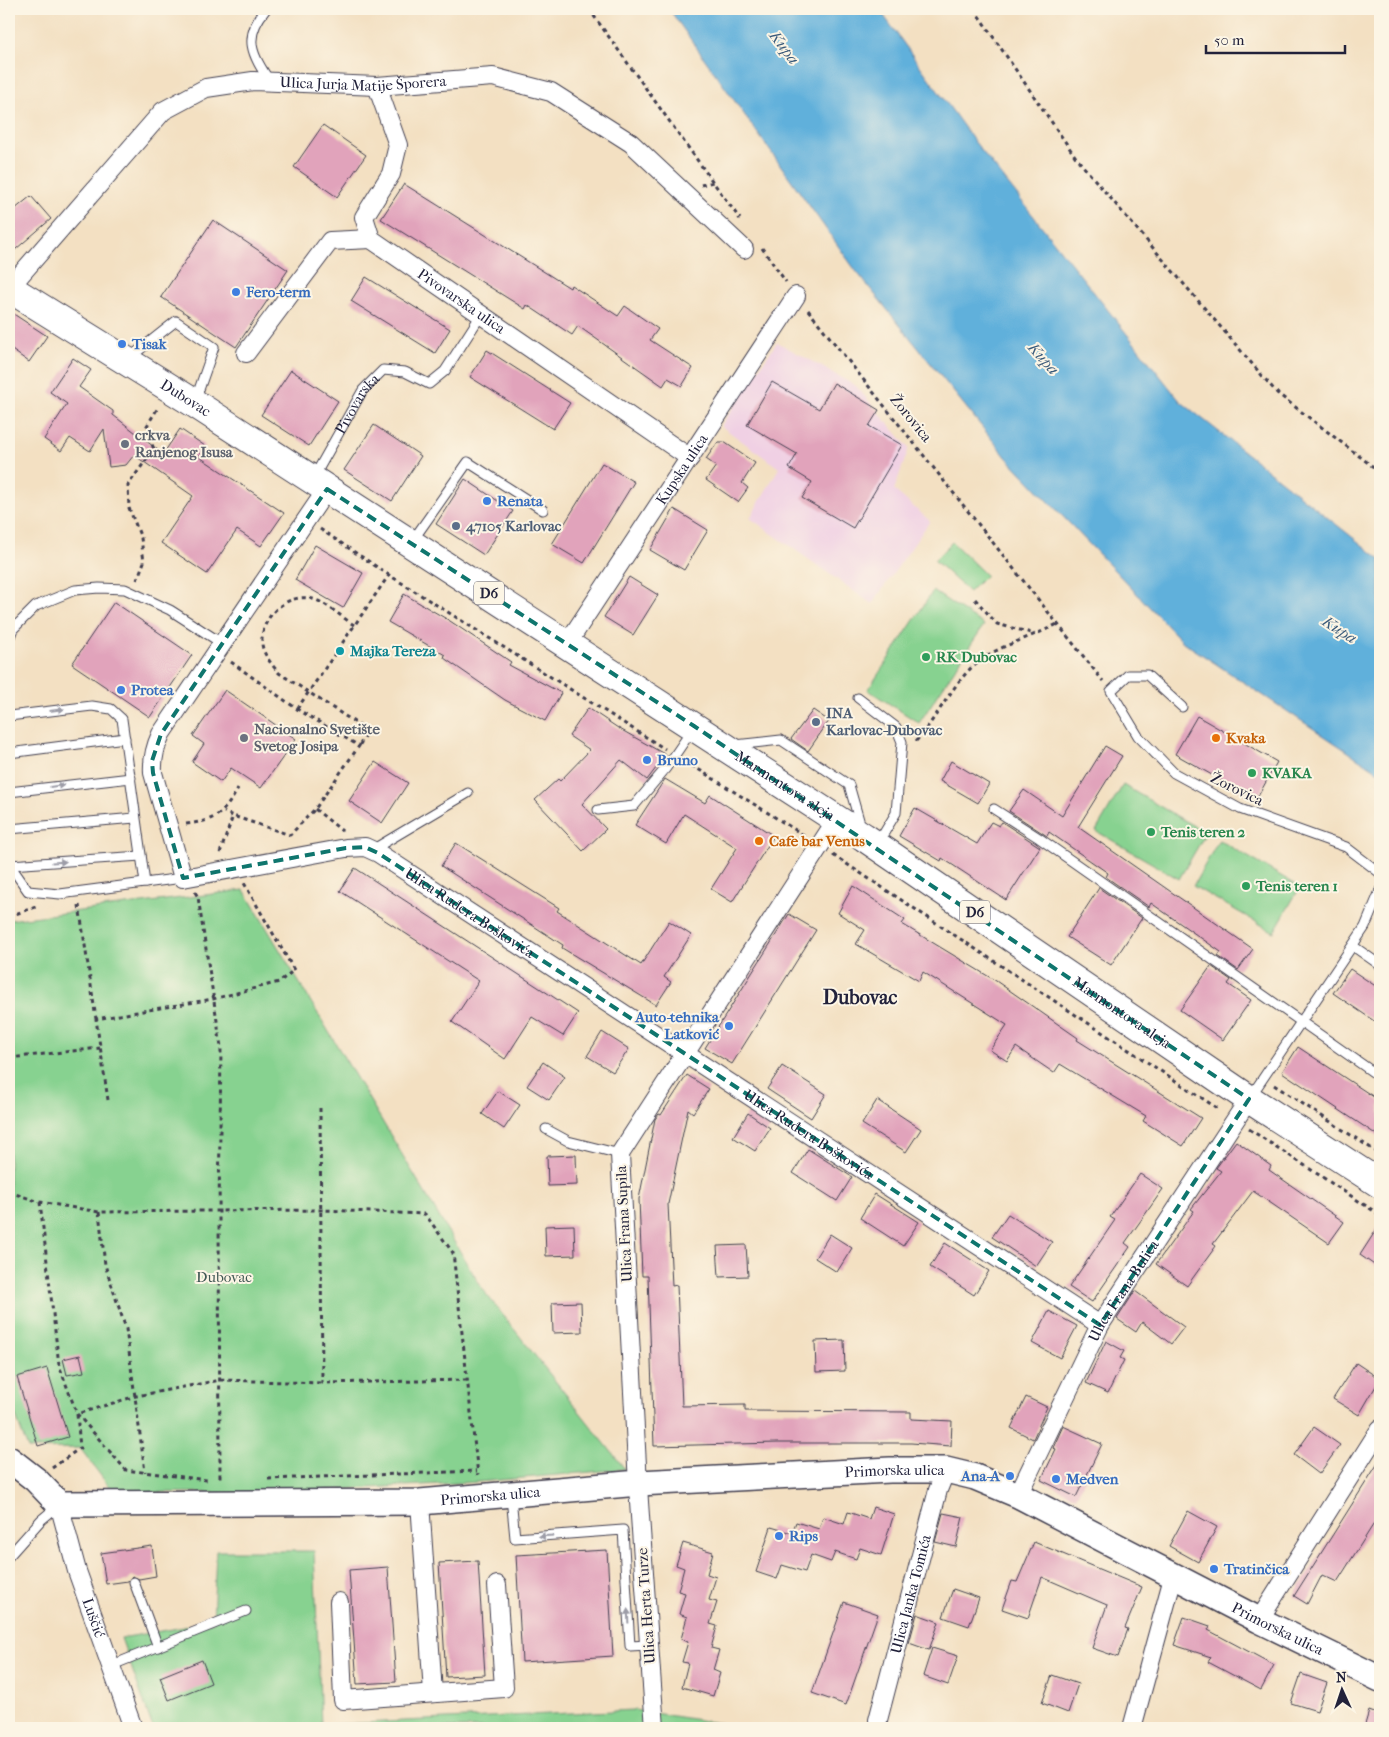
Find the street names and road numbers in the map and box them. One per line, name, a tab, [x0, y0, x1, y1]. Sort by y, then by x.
street label: Ulica Jurja Matije Šporera	[279, 72, 448, 95]
street label: Pivovarska ulica	[414, 265, 510, 338]
street label: Pivovarska	[331, 369, 384, 437]
street label: Dubovac	[157, 375, 214, 421]
street label: Žorovica	[886, 390, 936, 447]
street label: Kupska ulica	[652, 430, 712, 508]
road number: D6	[474, 582, 504, 604]
street label: Marmontova aleja	[732, 747, 839, 825]
street label: Žorovica	[1208, 768, 1267, 810]
street label: Ulica Ruđera Boškovića	[401, 864, 539, 962]
road number: D6	[960, 900, 990, 924]
street label: Marmontova aleja	[1069, 973, 1175, 1053]
street label: Ulica Ruđera Boškovića	[740, 1086, 878, 1184]
street label: Ulica Frana Supila	[612, 1164, 636, 1283]
street label: Ulica Frana Bulića	[1084, 1236, 1163, 1345]
street label: Primorska ulica	[844, 1461, 946, 1481]
street label: Primorska ulica	[440, 1483, 542, 1509]
street label: Ulica Janka Tomića	[887, 1532, 935, 1656]
street label: Ulica Herta Turze	[633, 1547, 659, 1665]
street label: Luščić	[78, 1596, 109, 1640]
street label: Primorska ulica	[1229, 1598, 1327, 1659]

